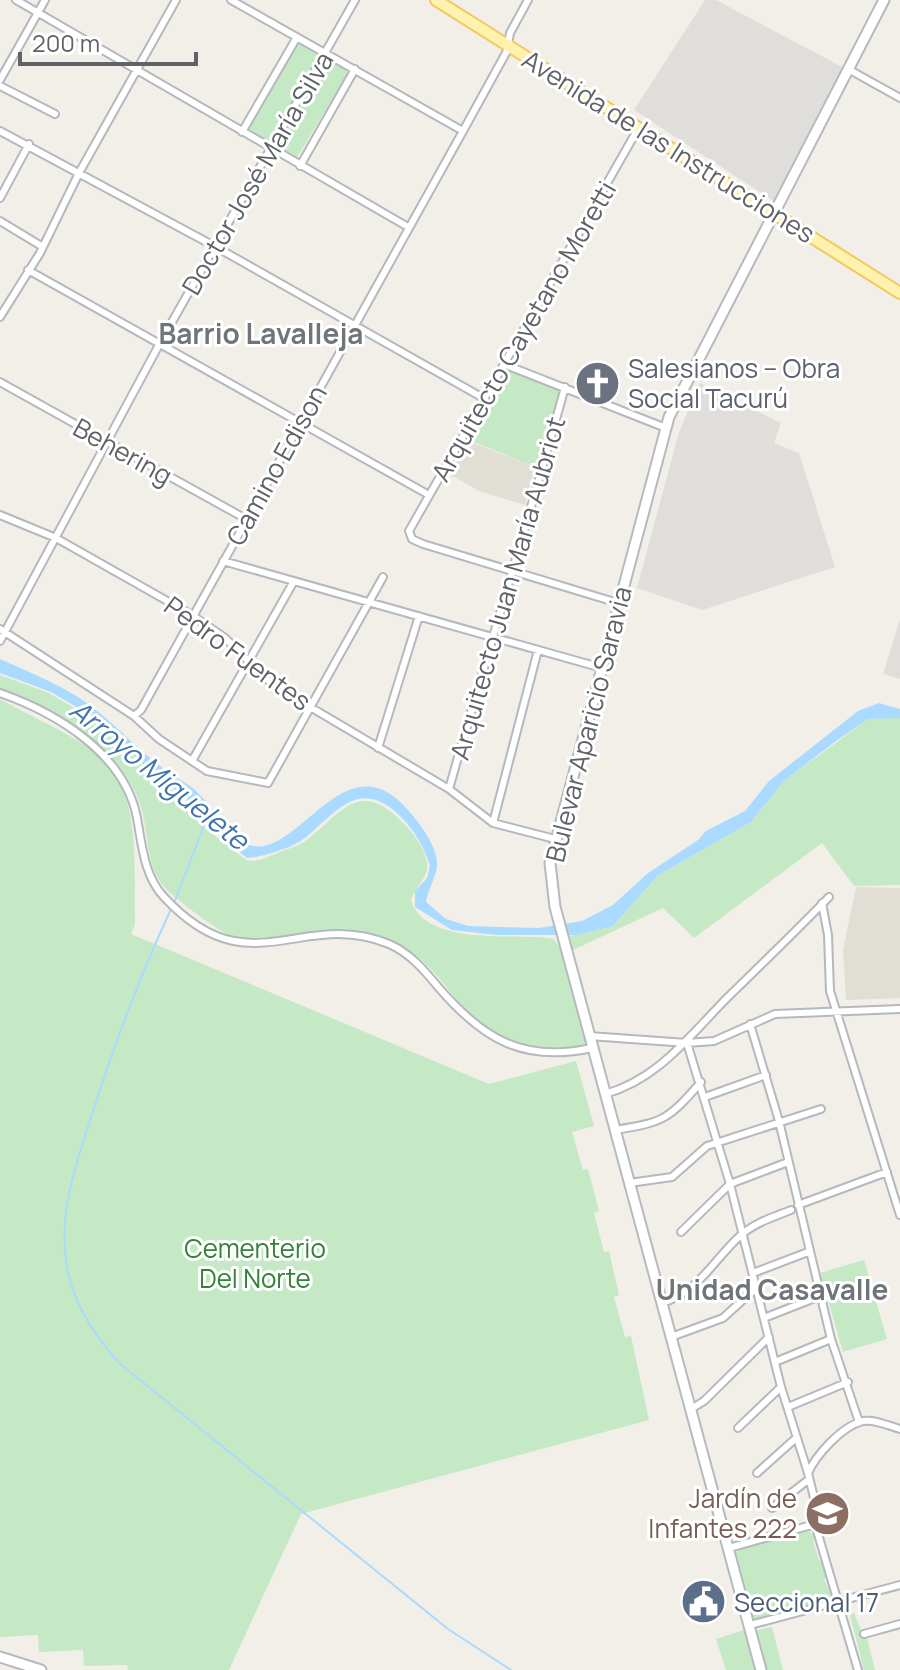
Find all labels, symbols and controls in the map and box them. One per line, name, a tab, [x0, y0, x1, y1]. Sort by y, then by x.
scale bar	[20, 16, 196, 66]
text: 200 m	[32, 26, 100, 59]
street label: Avenida de las Instrucciones	[516, 41, 822, 251]
street label: Doctor José María Silva	[173, 45, 341, 301]
street label: Arquitecto Cayetano Moretti	[422, 174, 624, 488]
district label: Barrio Lavalleja	[159, 314, 363, 352]
place label: Salesianos – Obra Social Tacurú	[628, 350, 840, 416]
church icon: Salesianos – Obra Social Tacurú	[573, 359, 621, 407]
street label: Camino Edison	[217, 378, 335, 552]
street label: Behering	[67, 409, 179, 493]
street label: Arquitecto Juan María Aubriot	[441, 412, 573, 764]
street label: Bulevar Aparicio Saravia	[536, 582, 640, 866]
street label: Pedro Fuentes	[157, 587, 319, 719]
water label: Arroyo Miguelete	[63, 690, 259, 859]
park label: Cementerio Del Norte	[184, 1230, 326, 1296]
district label: Unidad Casavalle	[656, 1270, 888, 1308]
place label: Jardín de Infantes 222	[648, 1480, 797, 1546]
school or university icon: Jardín de Infantes 222	[804, 1489, 852, 1537]
public building icon: Seccional 17	[679, 1578, 727, 1626]
place label: Seccional 17	[734, 1584, 879, 1620]

